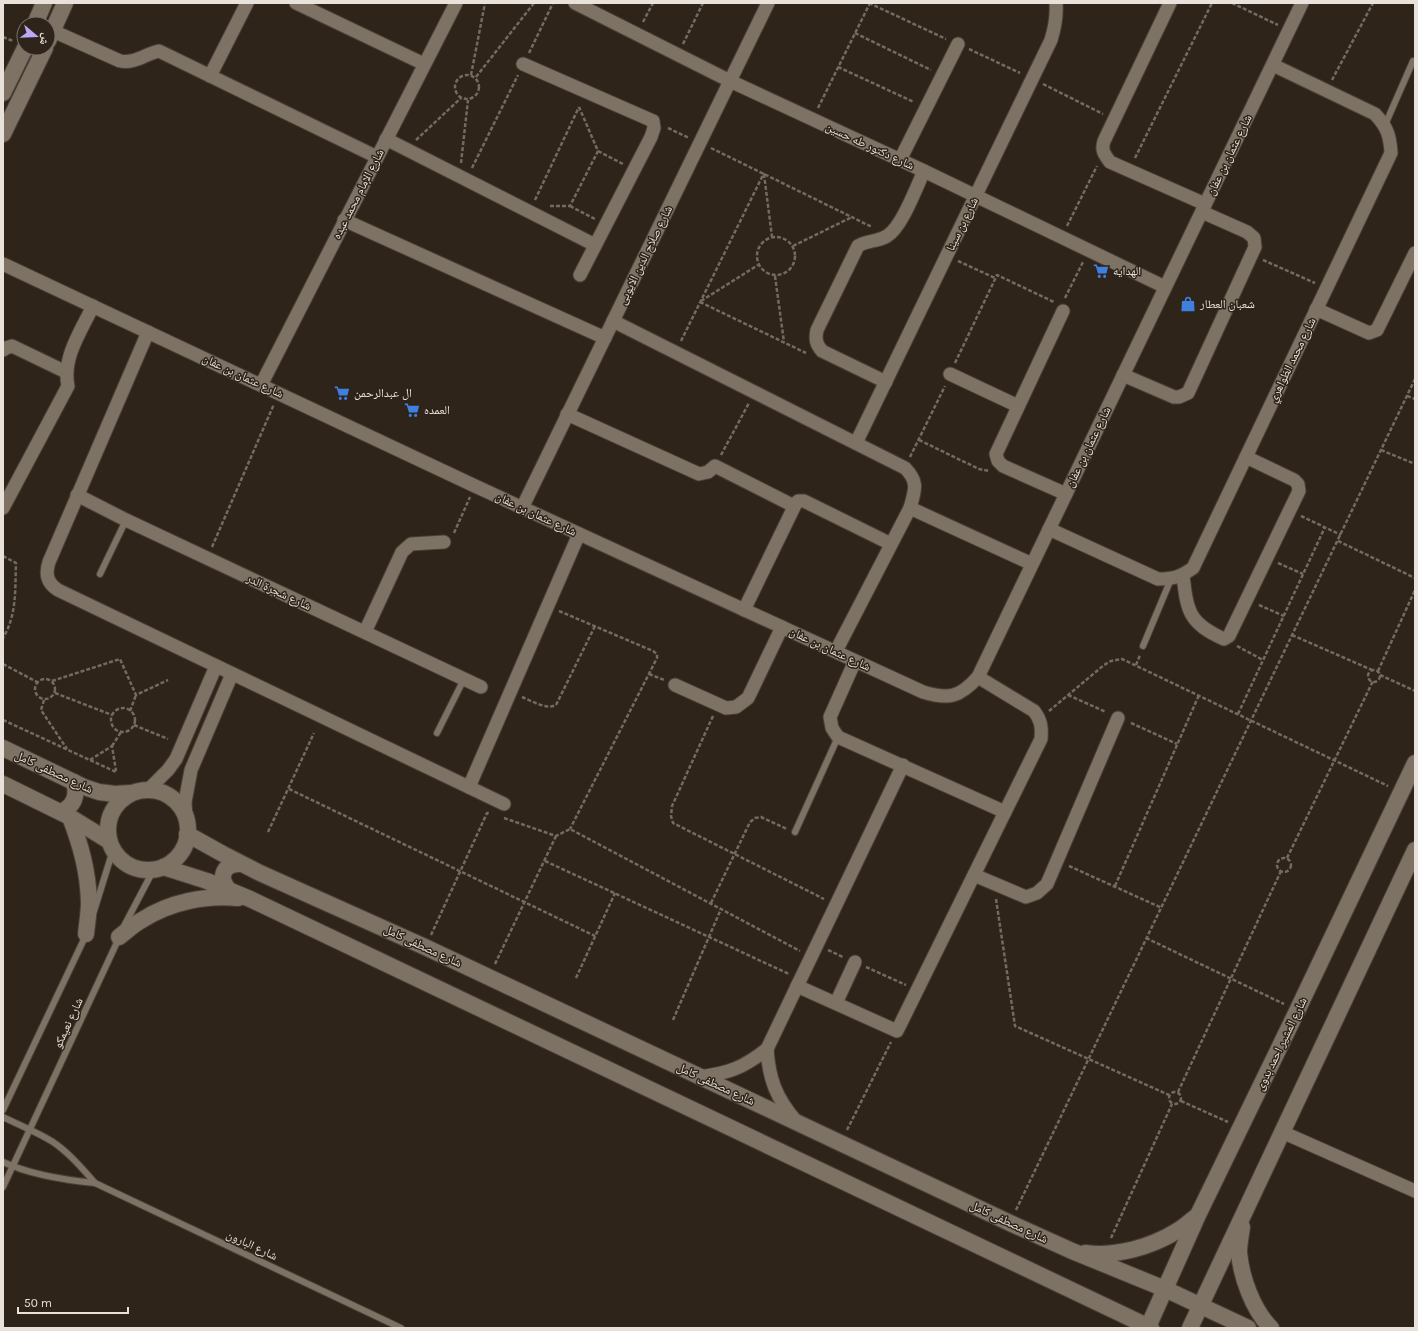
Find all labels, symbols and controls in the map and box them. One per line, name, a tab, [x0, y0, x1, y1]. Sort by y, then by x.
north arrow	[16, 16, 56, 56]
text: ش	[36, 31, 53, 47]
street label: شارع عثمان بن عفان	[1203, 112, 1255, 198]
street label: شارع دكتور طه حسين	[823, 119, 917, 174]
street label: شارع الإمام محمد عبده	[329, 147, 388, 242]
street label: شارع بن سينا	[943, 195, 982, 253]
street label: شارع صلاح الدين الايوبى	[615, 203, 676, 307]
supermarket icon: الهدايه	[1092, 262, 1110, 280]
place label: الهدايه	[1113, 264, 1141, 278]
shop icon: شعبان العطار	[1179, 295, 1197, 313]
place label: شعبان العطار	[1199, 297, 1255, 311]
street label: شارع محمد الظواهري	[1265, 315, 1321, 406]
street label: شارع عثمان بن عفان	[200, 351, 286, 402]
supermarket icon: ال عبدالرحمن	[333, 384, 351, 402]
place label: ال عبدالرحمن	[354, 386, 412, 400]
supermarket icon: العمده	[403, 401, 421, 419]
place label: العمده	[424, 403, 450, 417]
street label: شارع عثمان بن عفان	[1062, 404, 1114, 490]
street label: شارع عثمان بن عفان	[493, 489, 579, 540]
street label: شارع شجرة الدر	[243, 570, 314, 614]
street label: شارع عثمان بن عفان	[787, 624, 873, 675]
street label: شارع مصطفى كامل	[12, 748, 95, 797]
street label: شارع مصطفى كامل	[381, 922, 464, 971]
street label: شارع نعيمكو	[50, 995, 87, 1051]
street label: شارع المشير احمد بدوى	[1252, 995, 1311, 1093]
street label: شارع مصطفى كامل	[674, 1060, 757, 1109]
street label: شارع مصطفى كامل	[967, 1198, 1050, 1247]
street label: شارع البارون	[224, 1227, 280, 1264]
scale bar	[18, 1289, 128, 1315]
text: 50 m	[24, 1296, 52, 1310]

